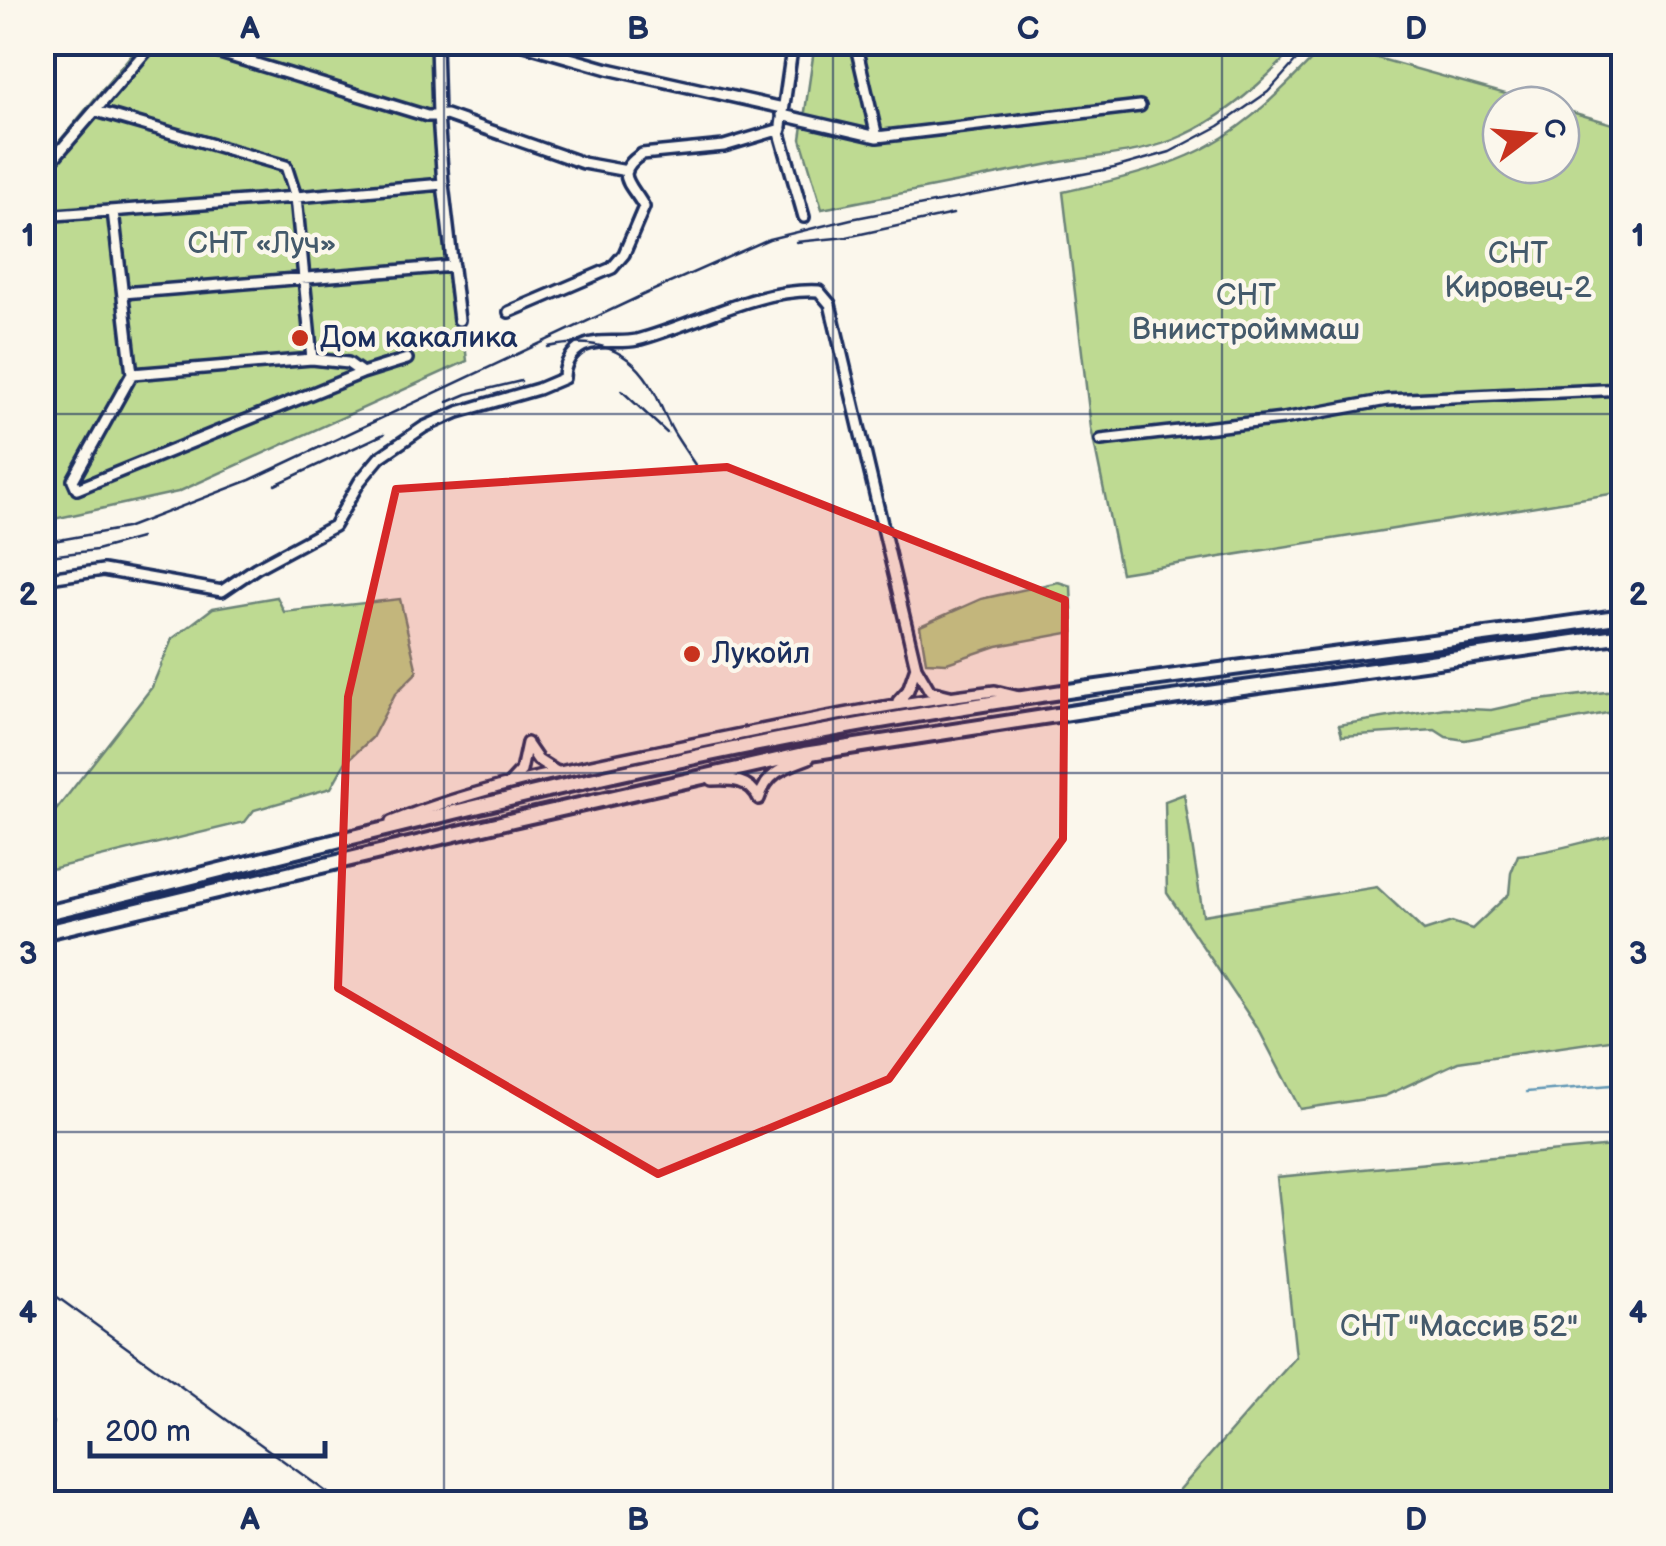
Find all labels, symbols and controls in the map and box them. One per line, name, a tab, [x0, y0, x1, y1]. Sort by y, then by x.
text: A	[239, 10, 260, 49]
text: B	[627, 10, 649, 49]
text: C	[1017, 10, 1039, 49]
text: D	[1405, 10, 1427, 49]
north arrow	[1481, 85, 1581, 185]
text: С	[1535, 115, 1572, 143]
text: 1	[21, 217, 35, 256]
text: 1	[1631, 217, 1645, 256]
park label: СНТ «Луч»	[187, 226, 337, 262]
park label: СНТ Кировец-2	[1444, 236, 1592, 306]
park label: СНТ Вниистройммаш	[1132, 278, 1360, 348]
place label: Дом какалика	[320, 320, 518, 356]
marker: Дом какалика	[289, 327, 311, 349]
text: 2	[18, 576, 38, 615]
text: 2	[1628, 576, 1648, 615]
place label: Лукойл	[711, 636, 810, 672]
marker: Лукойл	[681, 643, 703, 665]
text: 3	[19, 935, 37, 974]
text: 3	[1629, 935, 1647, 974]
text: 4	[19, 1294, 38, 1333]
text: 4	[1629, 1294, 1648, 1333]
park label: СНТ "Массив 52"	[1340, 1309, 1578, 1345]
scale bar	[90, 1396, 325, 1458]
text: 200 m	[105, 1414, 191, 1450]
text: A	[239, 1501, 260, 1540]
text: B	[627, 1501, 649, 1540]
text: C	[1017, 1501, 1039, 1540]
text: D	[1405, 1501, 1427, 1540]

